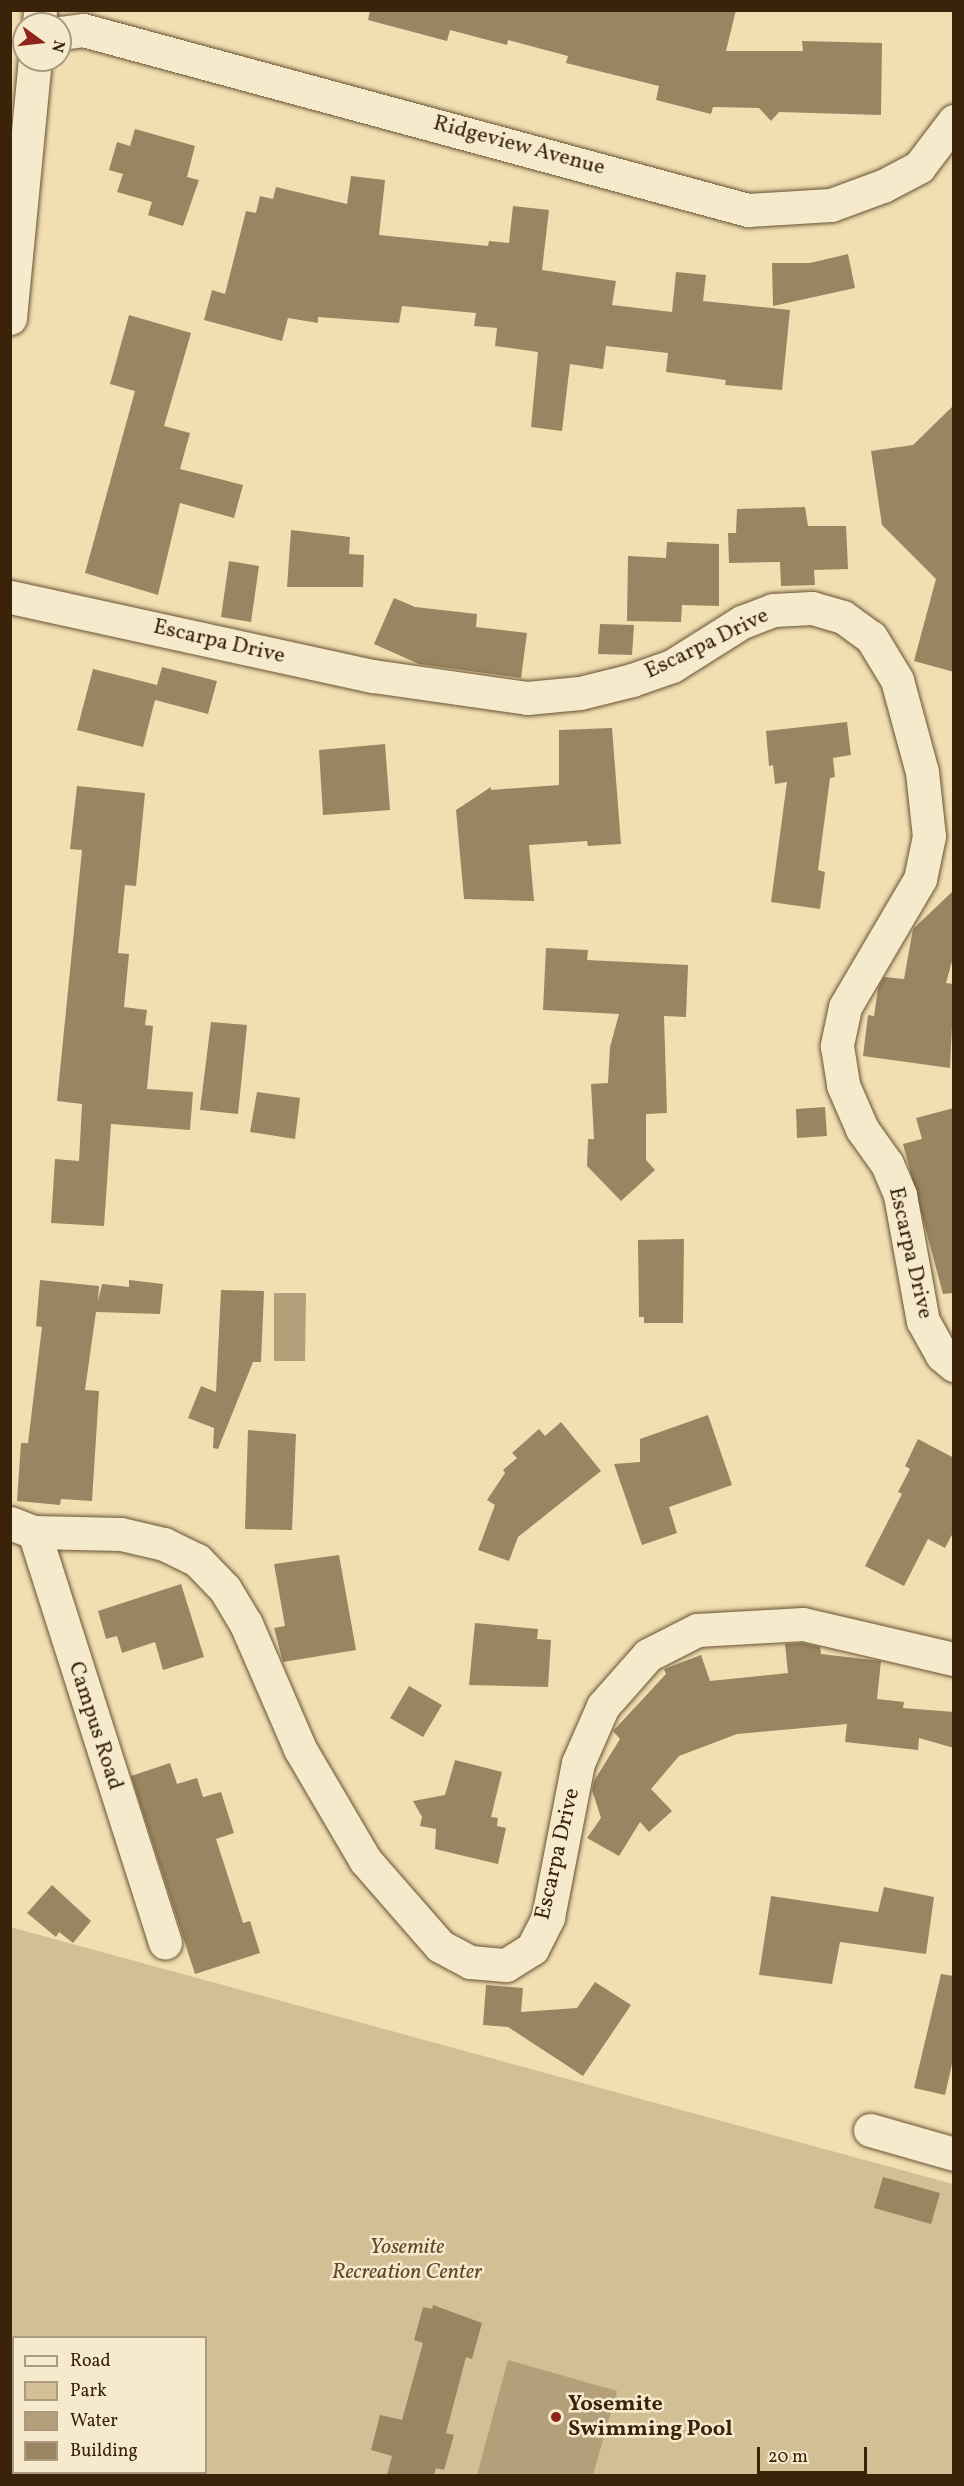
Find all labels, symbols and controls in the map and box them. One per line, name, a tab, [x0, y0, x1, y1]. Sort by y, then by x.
north arrow	[12, 12, 72, 72]
text: N	[45, 38, 70, 55]
street label: Ridgeview Avenue	[430, 110, 608, 182]
street label: Escarpa Drive	[641, 603, 773, 685]
street label: Escarpa Drive	[151, 614, 287, 670]
street label: Escarpa Drive	[882, 1185, 938, 1321]
street label: Campus Road	[62, 1659, 128, 1793]
street label: Escarpa Drive	[530, 1786, 586, 1922]
park label: Yosemite Recreation Center	[332, 2234, 482, 2286]
legend	[12, 2336, 207, 2474]
text: Road	[70, 2349, 111, 2374]
text: Park	[70, 2379, 107, 2404]
place label: Yosemite Swimming Pool	[568, 2391, 733, 2442]
text: Water	[70, 2409, 118, 2434]
marker: Yosemite Swimming Pool	[549, 2410, 563, 2424]
scale bar	[760, 2435, 870, 2473]
text: Building	[70, 2439, 138, 2464]
text: 20 m	[768, 2445, 808, 2470]

